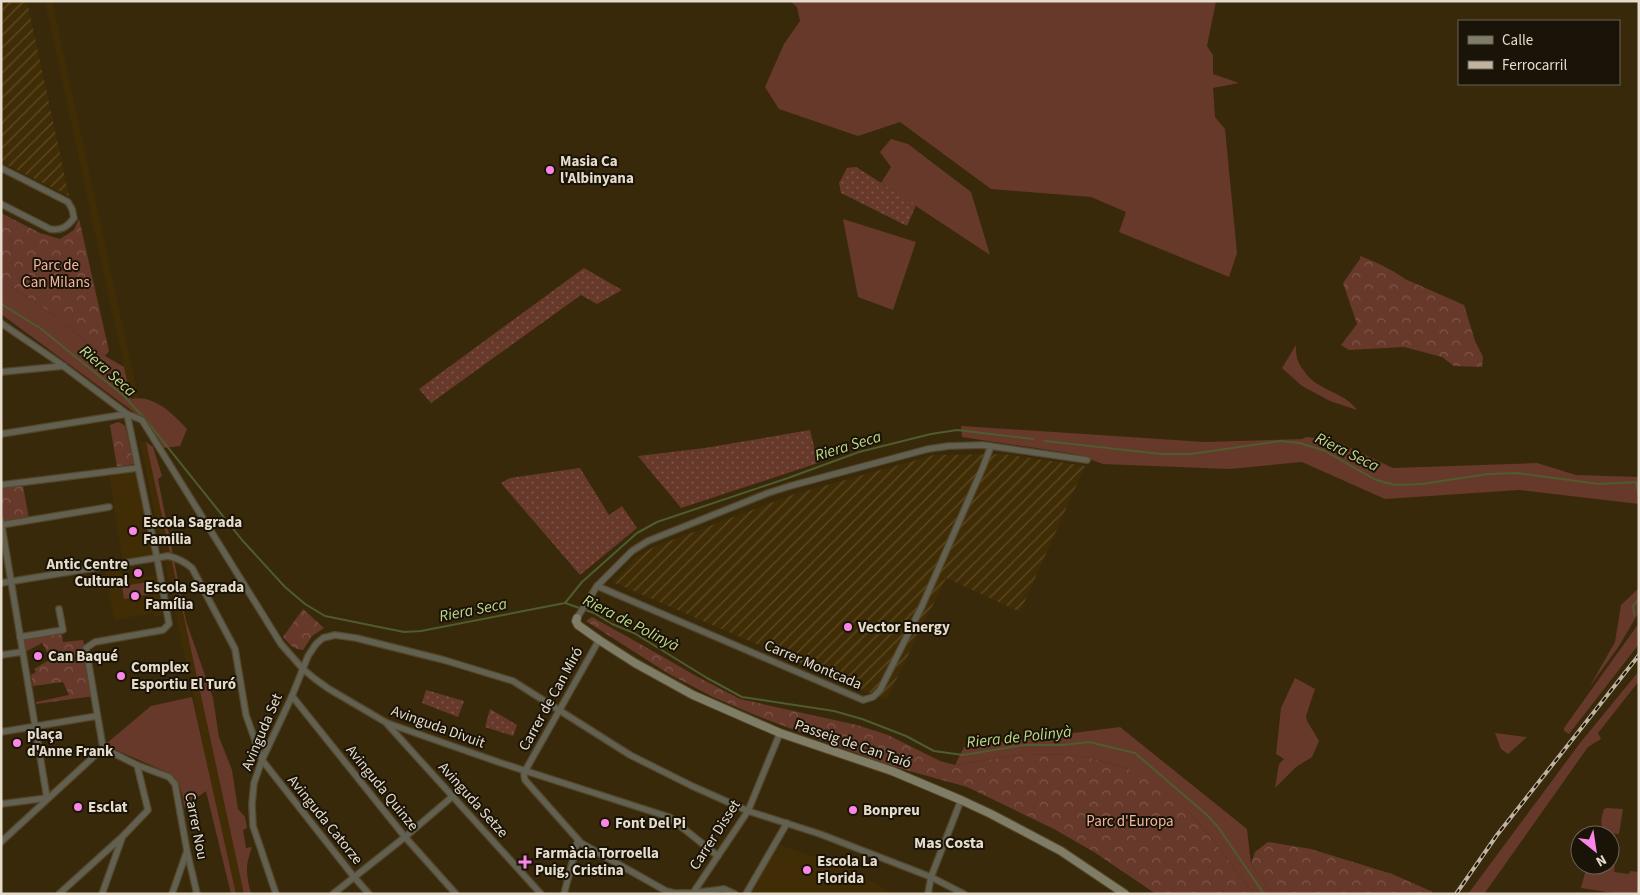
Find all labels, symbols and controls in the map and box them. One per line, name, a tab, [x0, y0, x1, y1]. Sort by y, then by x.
legend	[1458, 20, 1620, 85]
text: Calle	[1502, 30, 1533, 51]
text: Ferrocarril	[1502, 55, 1567, 76]
place label: Masia Ca l'Albinyana	[560, 151, 634, 189]
marker: Masia Ca l'Albinyana	[544, 164, 556, 176]
park label: Parc de Can Milans	[22, 255, 90, 293]
water label: Riera Seca	[75, 340, 141, 402]
water label: Riera Seca	[812, 425, 884, 467]
water label: Riera Seca	[1311, 427, 1383, 477]
place label: Escola Sagrada Familia	[143, 512, 242, 550]
marker: Escola Sagrada Familia	[127, 525, 139, 537]
place label: Antic Centre Cultural	[46, 554, 129, 592]
marker: Antic Centre Cultural	[132, 567, 144, 579]
place label: Escola Sagrada Família	[145, 577, 244, 615]
water label: Riera de Polinyà	[579, 589, 683, 657]
marker: Escola Sagrada Família	[129, 590, 141, 602]
water label: Riera Seca	[437, 593, 509, 627]
place label: Vector Energy	[857, 617, 950, 638]
marker: Vector Energy	[842, 621, 854, 633]
street label: Carrer Montcada	[761, 635, 865, 695]
street label: Carrer de Can Miró	[514, 643, 588, 755]
place label: Can Baqué	[48, 646, 118, 667]
marker: Can Baqué	[32, 650, 44, 662]
place label: Complex Esportiu El Turó	[131, 657, 236, 695]
marker: Complex Esportiu El Turó	[115, 670, 127, 682]
street label: Avinguda Set	[236, 690, 288, 774]
street label: Avinguda Divuit	[388, 700, 488, 754]
street label: Passeig de Can Taió	[792, 714, 914, 774]
water label: Riera de Polinyà	[965, 721, 1073, 753]
place label: plaça d'Anne Frank	[27, 724, 114, 762]
marker: plaça d'Anne Frank	[11, 737, 23, 749]
street label: Avinguda Quinze	[341, 741, 423, 835]
street label: Avinguda Setze	[433, 757, 513, 843]
street label: Avinguda Catorze	[282, 771, 368, 869]
street label: Carrer Nou	[179, 791, 213, 861]
street label: Carrer Disset	[684, 796, 746, 874]
place label: Esclat	[88, 797, 128, 818]
place label: Bonpreu	[863, 800, 920, 821]
marker: Esclat	[72, 801, 84, 813]
marker: Bonpreu	[847, 804, 859, 816]
park label: Parc d'Europa	[1086, 811, 1174, 832]
place label: Font Del Pi	[615, 813, 686, 834]
marker: Font Del Pi	[599, 817, 611, 829]
north arrow	[1570, 825, 1620, 875]
district label: Mas Costa	[914, 832, 984, 854]
place label: Farmàcia Torroella Puig, Cristina	[535, 843, 659, 881]
text: N	[1592, 849, 1610, 871]
place label: Escola La Florida	[817, 851, 878, 889]
marker: Farmàcia Torroella Puig, Cristina	[519, 856, 531, 868]
marker: Escola La Florida	[801, 864, 813, 876]

